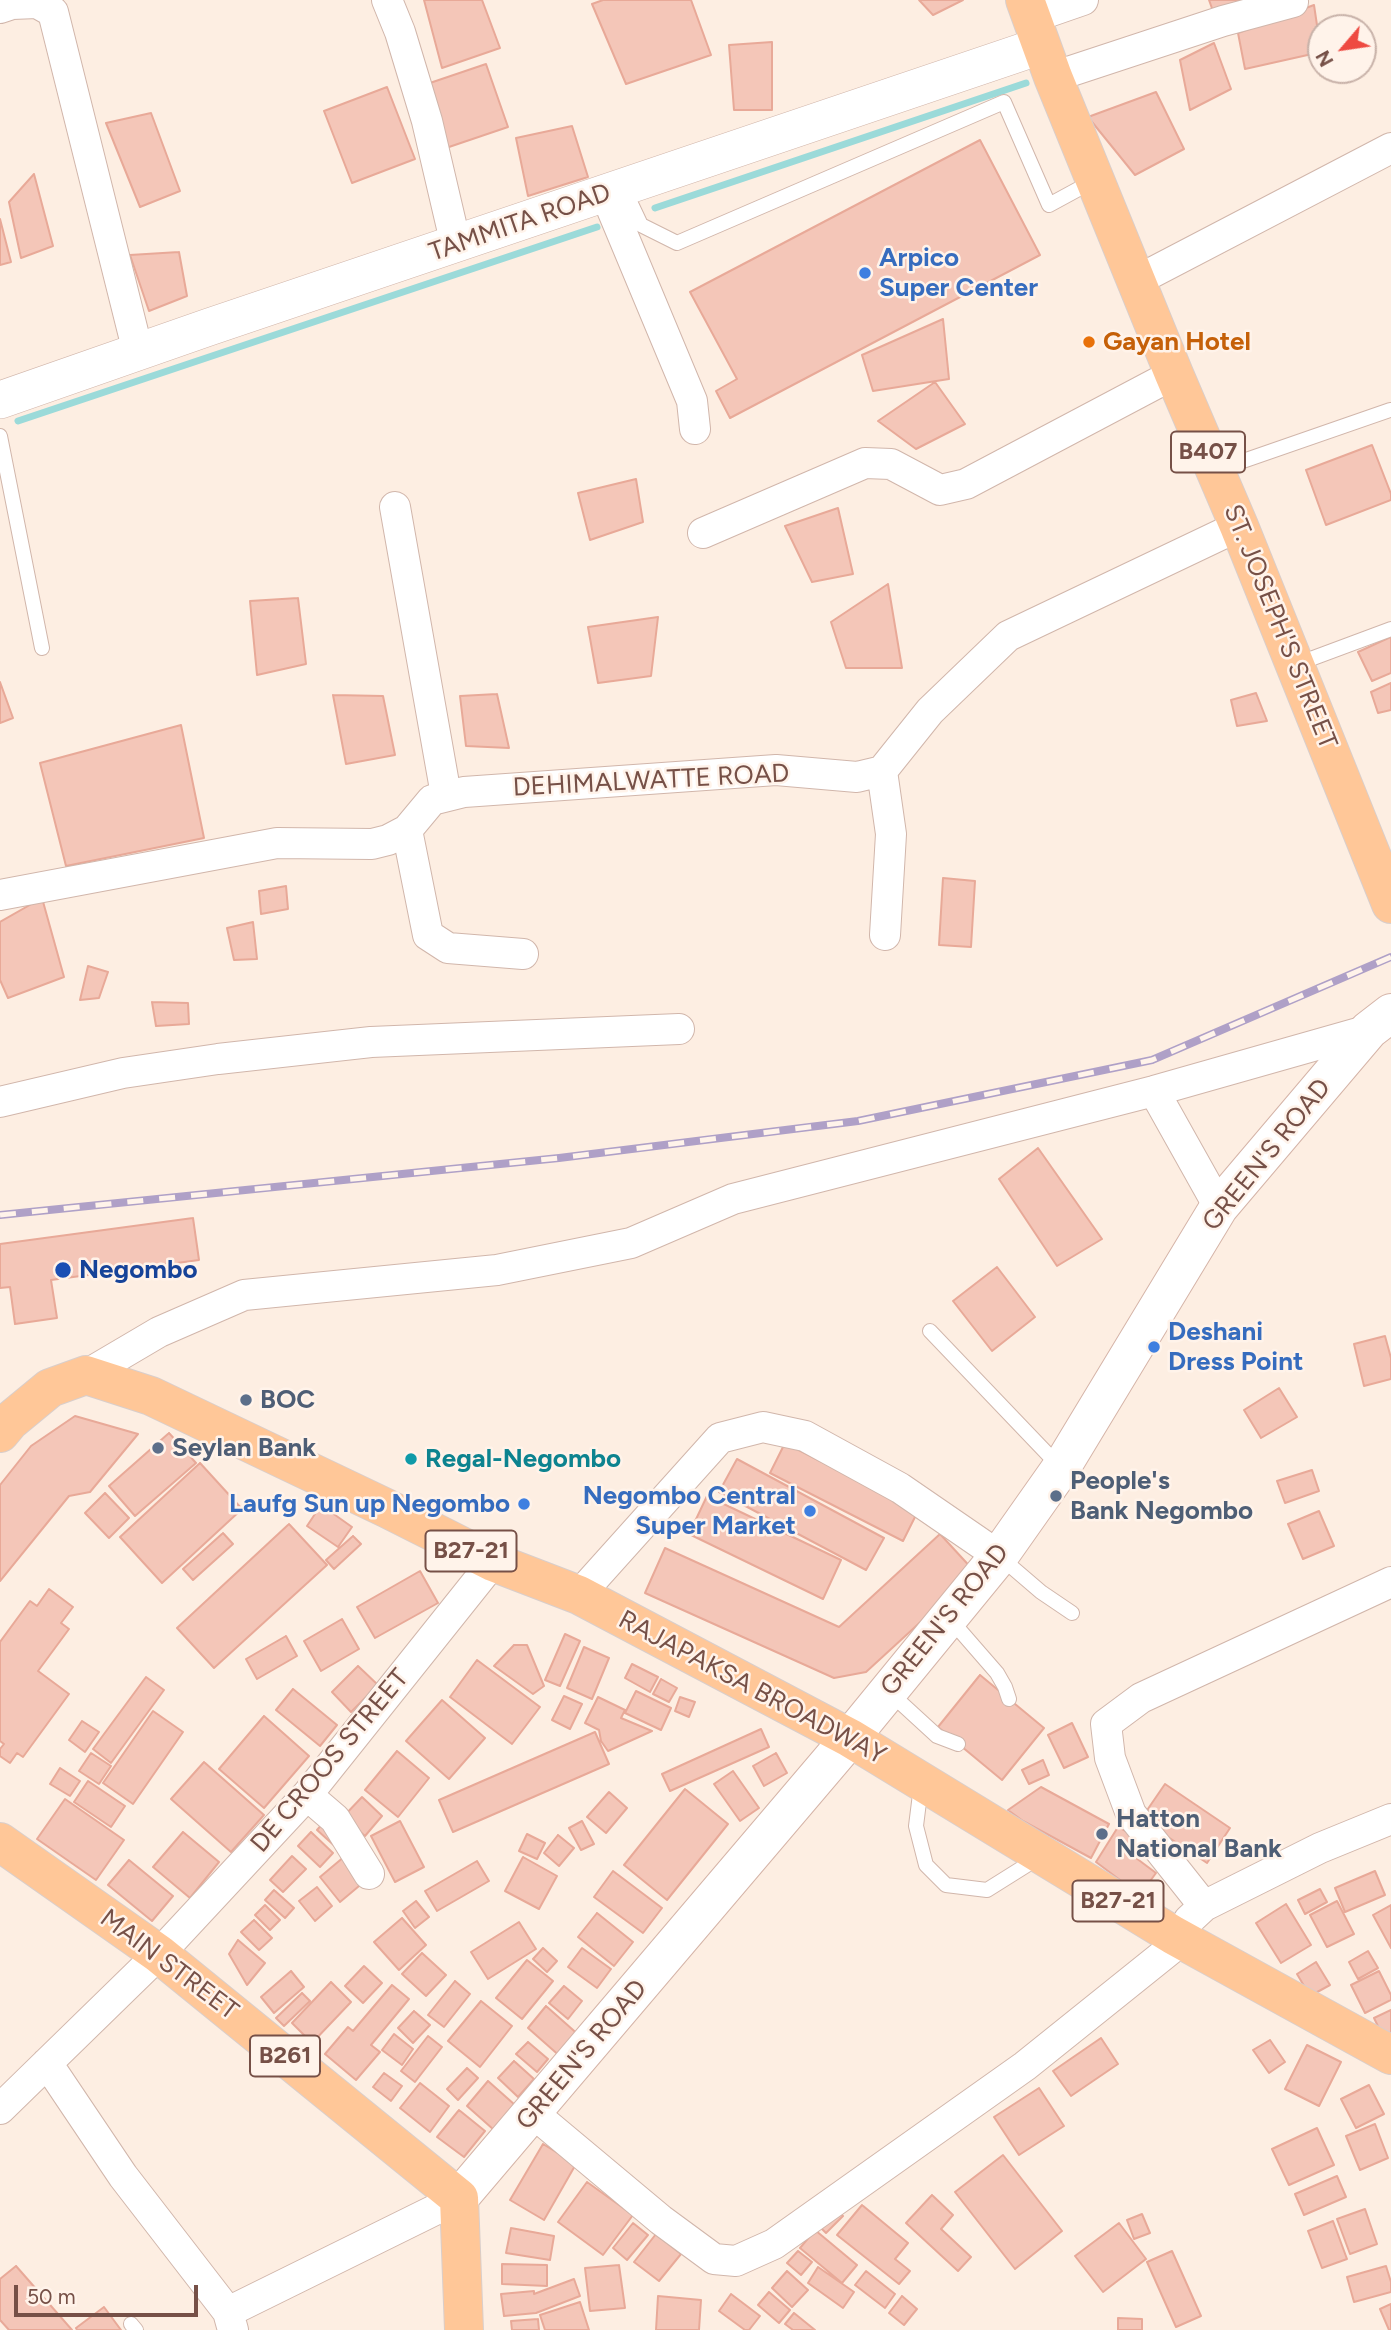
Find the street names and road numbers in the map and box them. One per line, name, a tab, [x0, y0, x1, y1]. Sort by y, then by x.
street label: TAMMITA ROAD	[425, 177, 615, 269]
road number: B407	[1171, 432, 1245, 472]
street label: ST. JOSEPH'S STREET	[1217, 500, 1343, 754]
street label: DEHIMALWATTE ROAD	[512, 758, 790, 804]
street label: GREEN'S ROAD	[1196, 1073, 1338, 1237]
road number: B27-21	[426, 1531, 516, 1572]
street label: GREEN'S ROAD	[874, 1538, 1016, 1702]
street label: RAJAPAKSA BROADWAY	[613, 1604, 891, 1772]
street label: DE CROOS STREET	[244, 1663, 416, 1859]
road number: B27-21	[1072, 1880, 1164, 1922]
street label: MAIN STREET	[94, 1903, 244, 2027]
street label: GREEN'S ROAD	[510, 1974, 654, 2136]
road number: B261	[250, 2036, 320, 2076]

